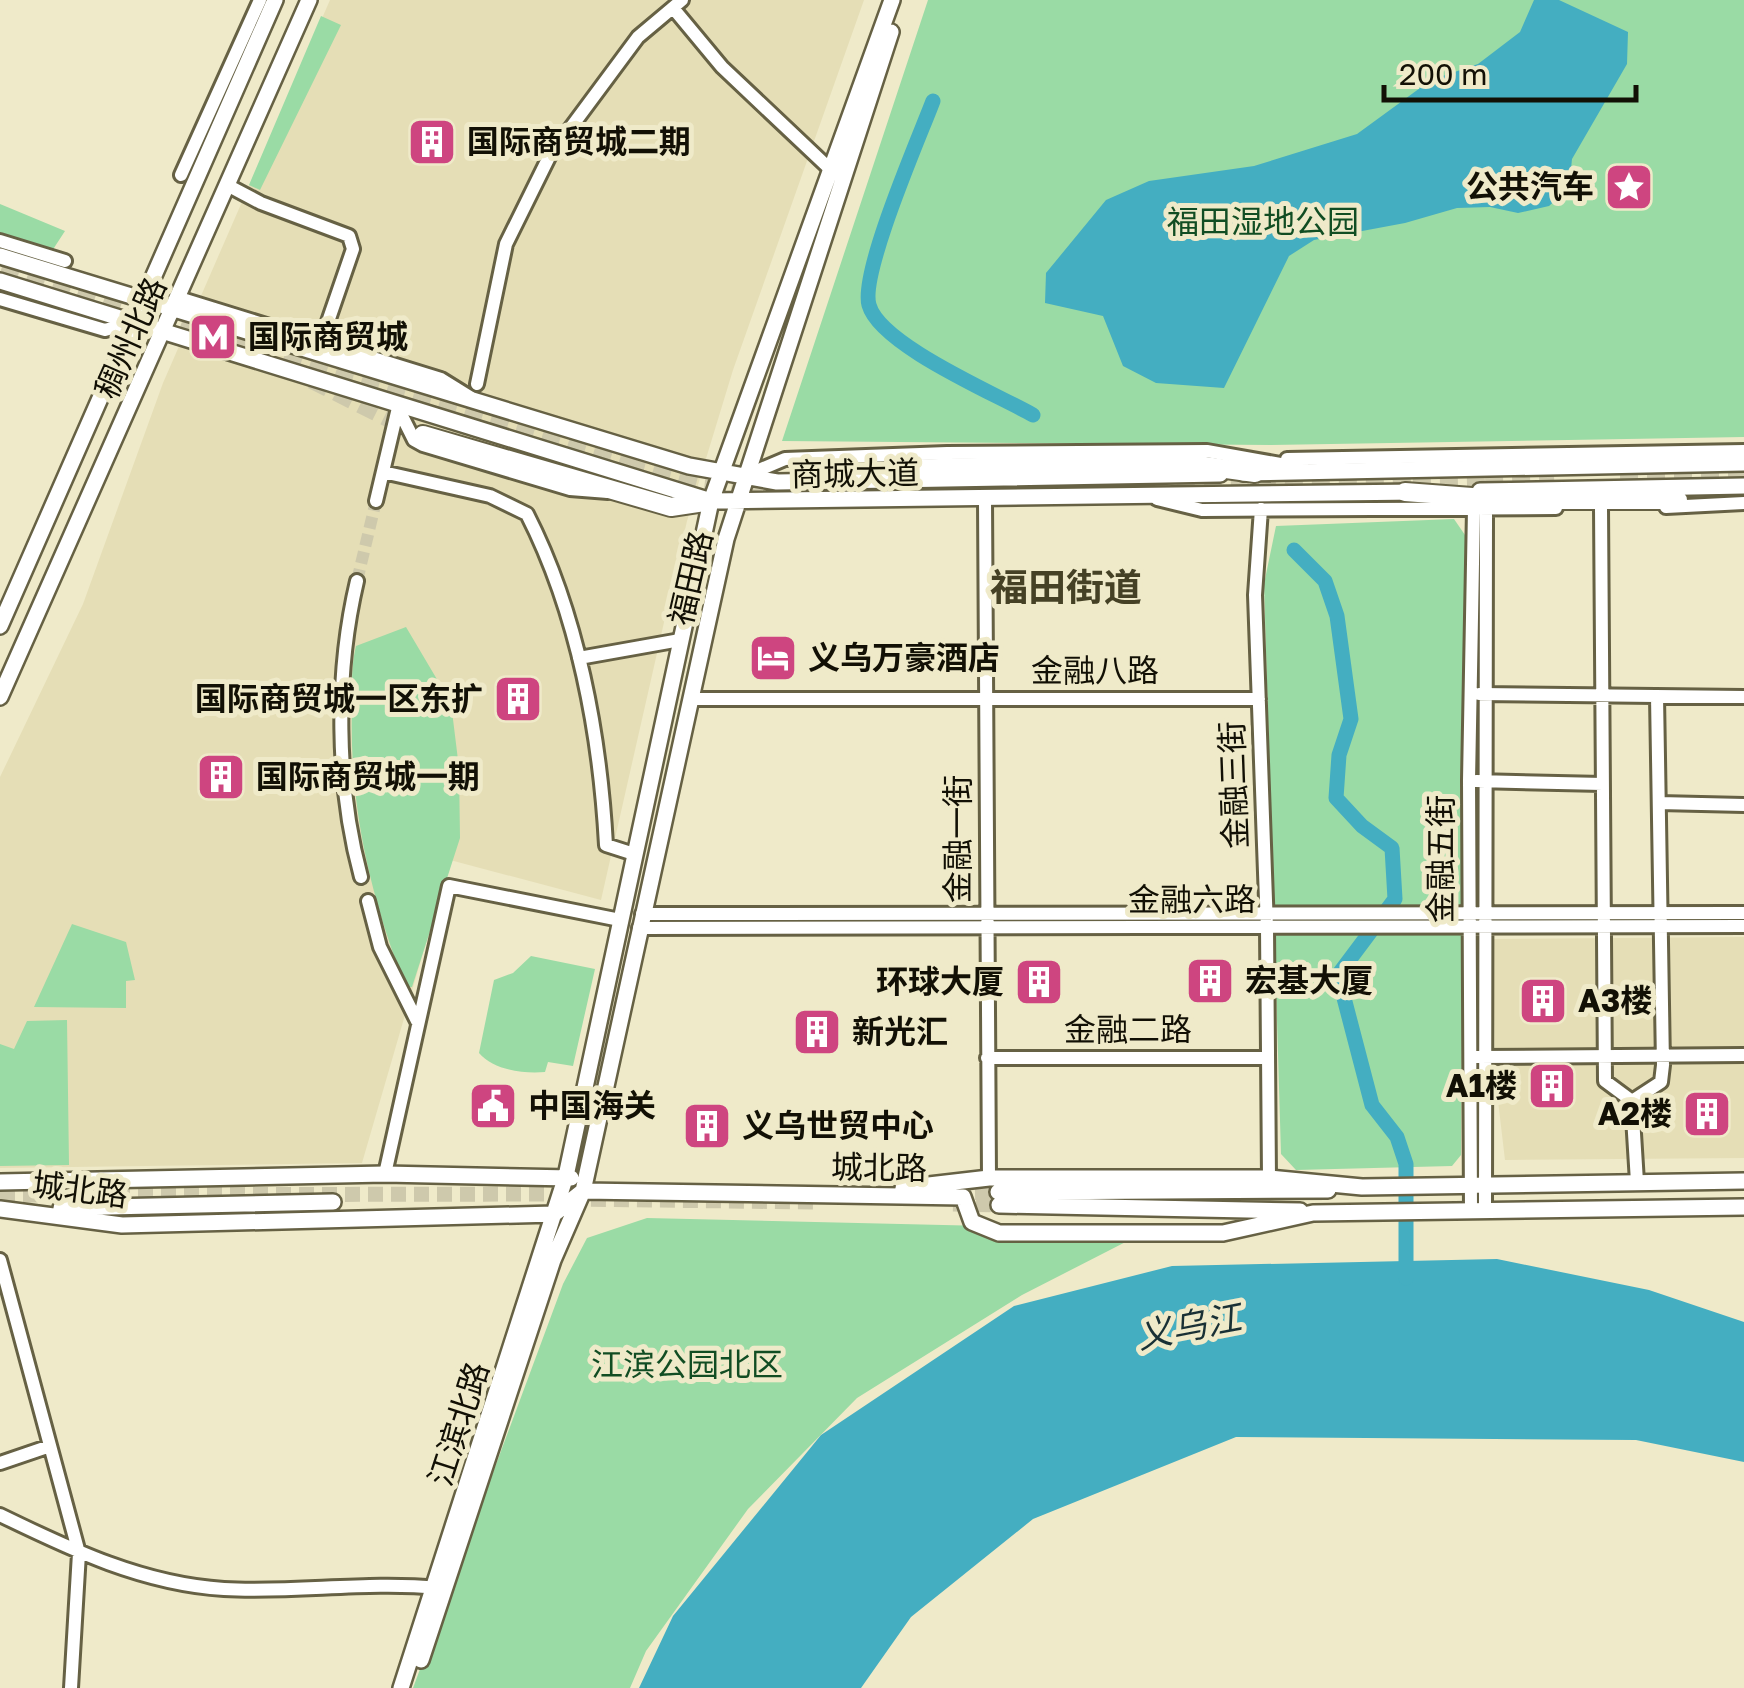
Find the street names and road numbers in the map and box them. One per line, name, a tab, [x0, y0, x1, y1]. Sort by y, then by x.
street label: 稠州北路	[87, 271, 173, 404]
street label: 商城大道	[791, 453, 919, 493]
street label: 福田路	[661, 527, 719, 629]
street label: 金融八路	[1031, 651, 1159, 689]
street label: 金融三街	[1212, 720, 1254, 850]
street label: 金融一街	[938, 775, 976, 903]
street label: 金融五街	[1421, 795, 1459, 923]
street label: 金融六路	[1128, 880, 1256, 918]
street label: 金融二路	[1064, 1010, 1192, 1048]
street label: 城北路	[831, 1147, 927, 1187]
street label: 城北路	[30, 1164, 130, 1214]
street label: 江滨北路	[420, 1357, 496, 1490]

